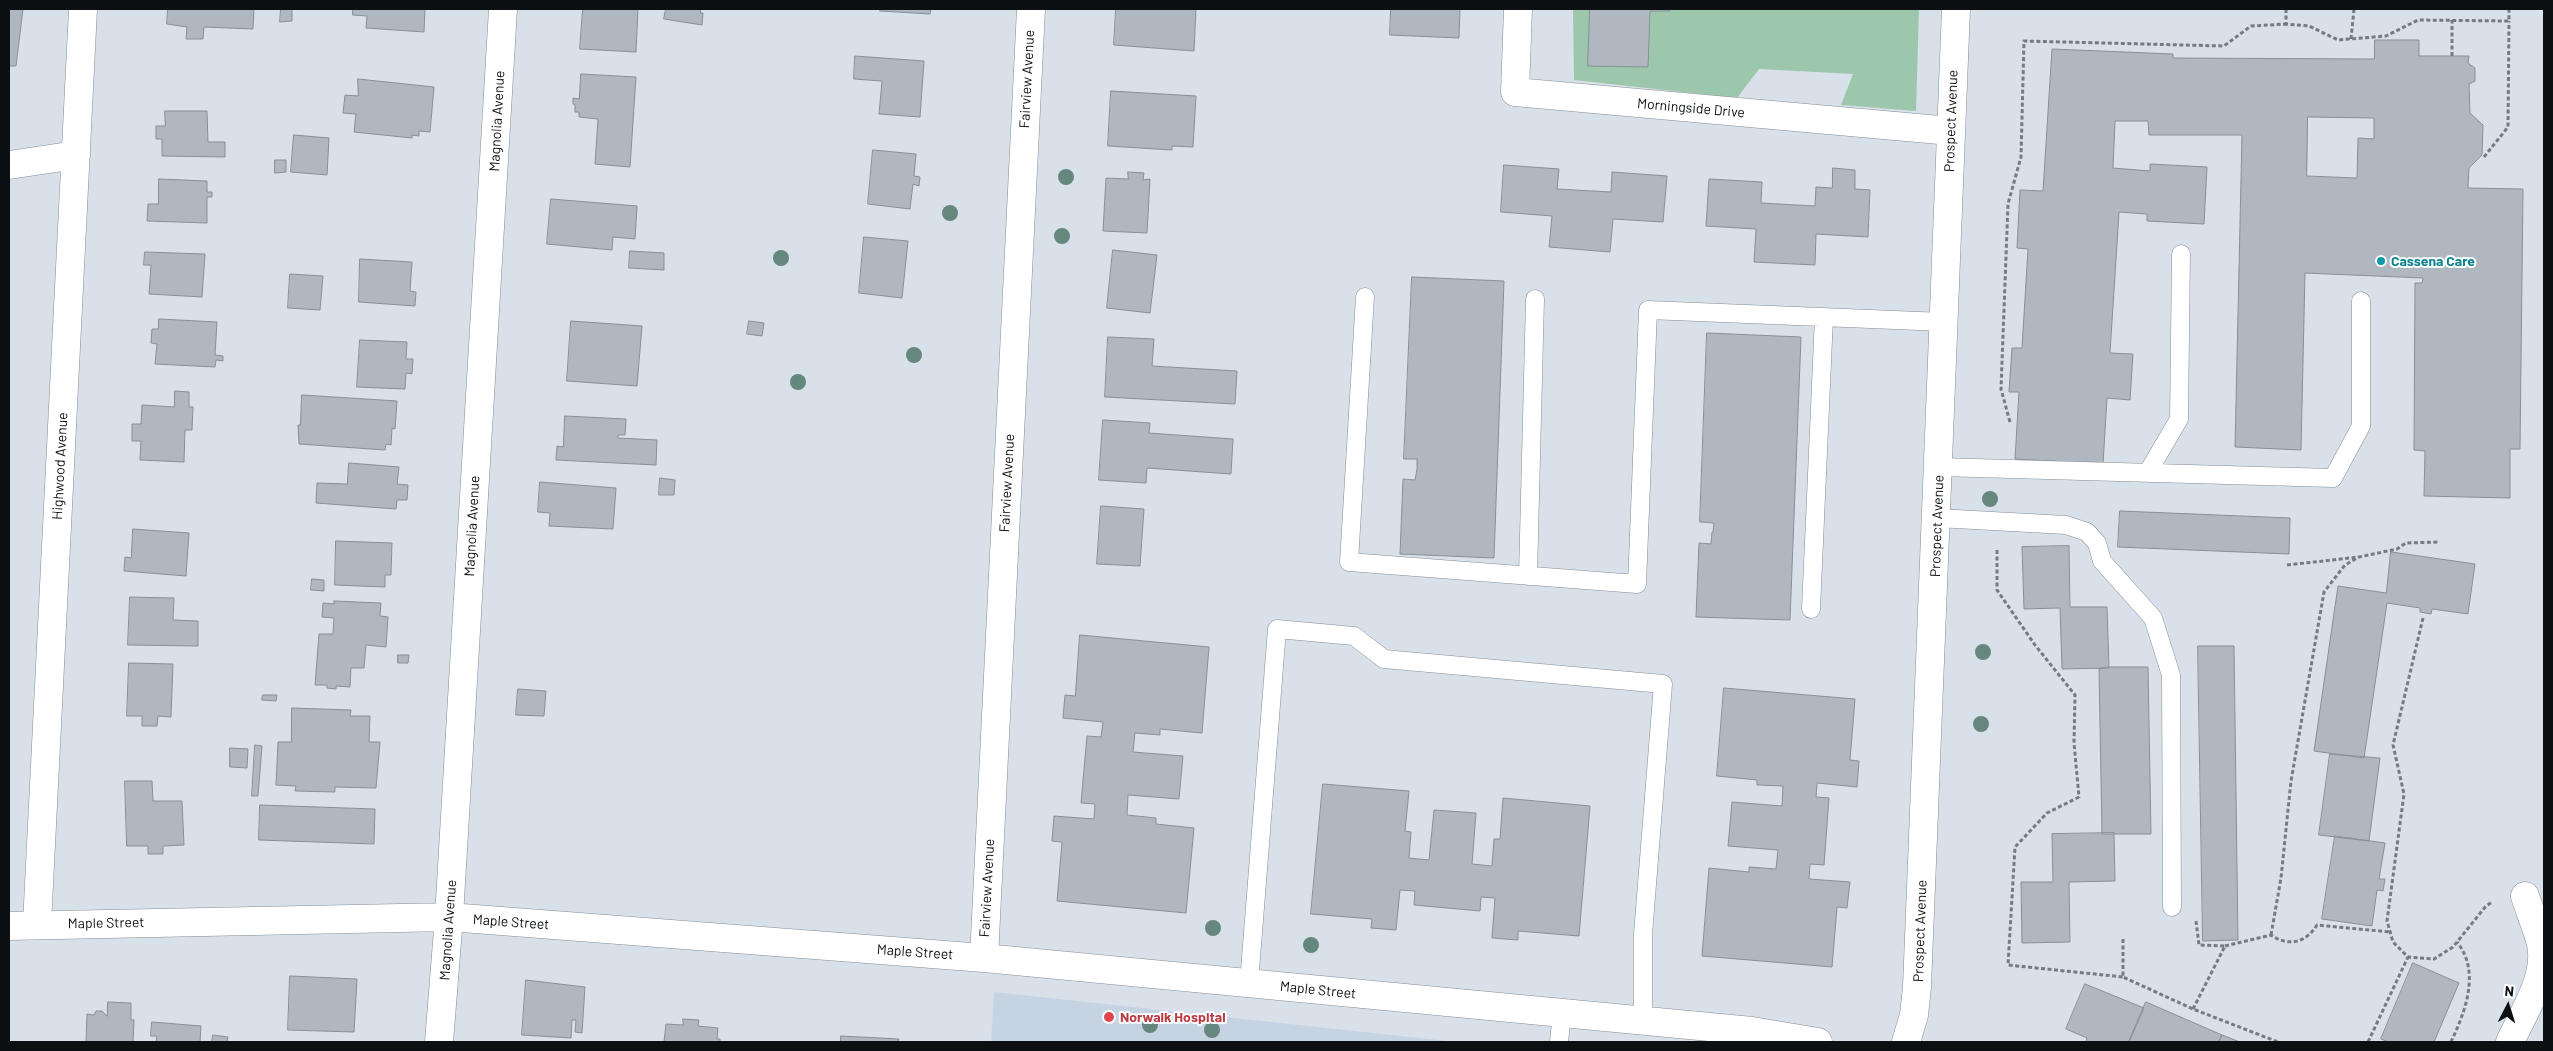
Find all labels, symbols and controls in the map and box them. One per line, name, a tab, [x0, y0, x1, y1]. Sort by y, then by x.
street label: Fairview Avenue	[1016, 29, 1038, 129]
street label: Magnolia Avenue	[486, 70, 508, 172]
street label: Prospect Avenue	[1941, 70, 1961, 172]
street label: Morningside Drive	[1636, 95, 1746, 121]
place label: Cassena Care	[2391, 253, 2475, 269]
marker: Cassena Care	[2375, 255, 2387, 267]
street label: Highwood Avenue	[49, 412, 71, 520]
street label: Fairview Avenue	[996, 433, 1018, 533]
street label: Magnolia Avenue	[461, 475, 483, 577]
street label: Prospect Avenue	[1927, 475, 1947, 577]
street label: Fairview Avenue	[976, 838, 998, 938]
street label: Magnolia Avenue	[436, 879, 460, 981]
street label: Prospect Avenue	[1910, 880, 1930, 982]
street label: Maple Street	[472, 911, 550, 933]
street label: Maple Street	[68, 914, 144, 932]
street label: Maple Street	[876, 941, 954, 963]
street label: Maple Street	[1279, 978, 1357, 1002]
north arrow	[2483, 981, 2533, 1031]
text: N	[2504, 982, 2515, 999]
place label: Norwalk Hospital	[1120, 1009, 1226, 1025]
marker: Norwalk Hospital	[1102, 1010, 1116, 1024]

